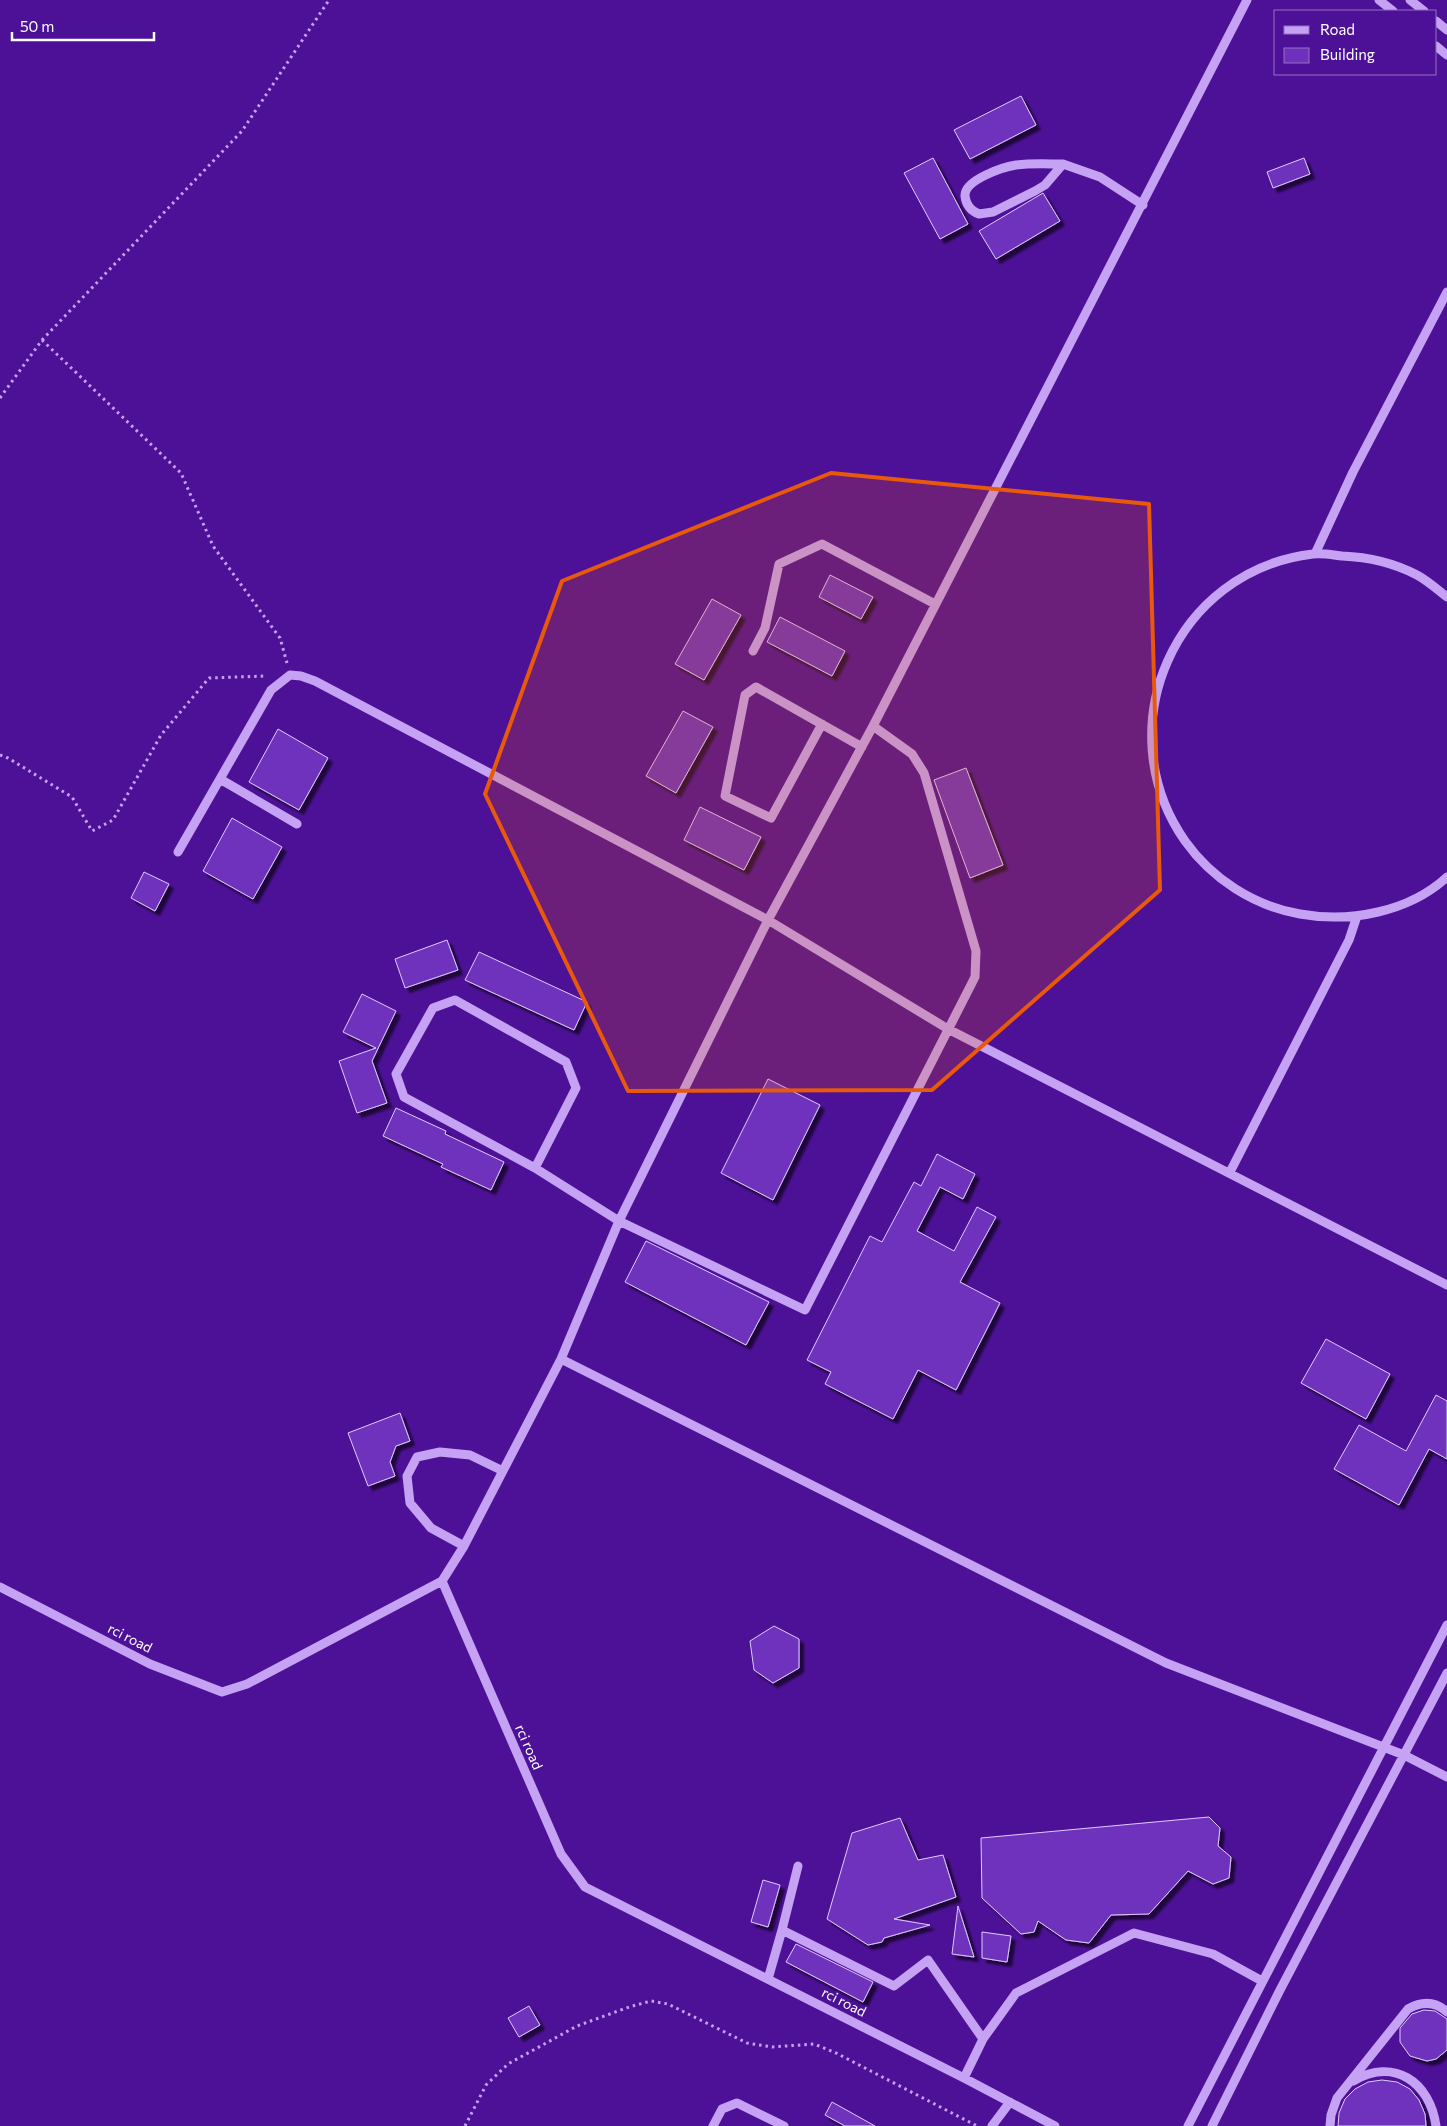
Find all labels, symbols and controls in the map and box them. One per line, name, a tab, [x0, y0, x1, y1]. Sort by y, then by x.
scale bar	[12, 10, 155, 42]
legend	[1274, 10, 1437, 75]
text: 50 m	[20, 17, 54, 35]
text: Road	[1320, 20, 1355, 38]
text: Building	[1320, 45, 1375, 63]
street label: rci road	[105, 1619, 155, 1656]
street label: rci road	[512, 1722, 547, 1772]
street label: rci road	[819, 1983, 869, 2020]

